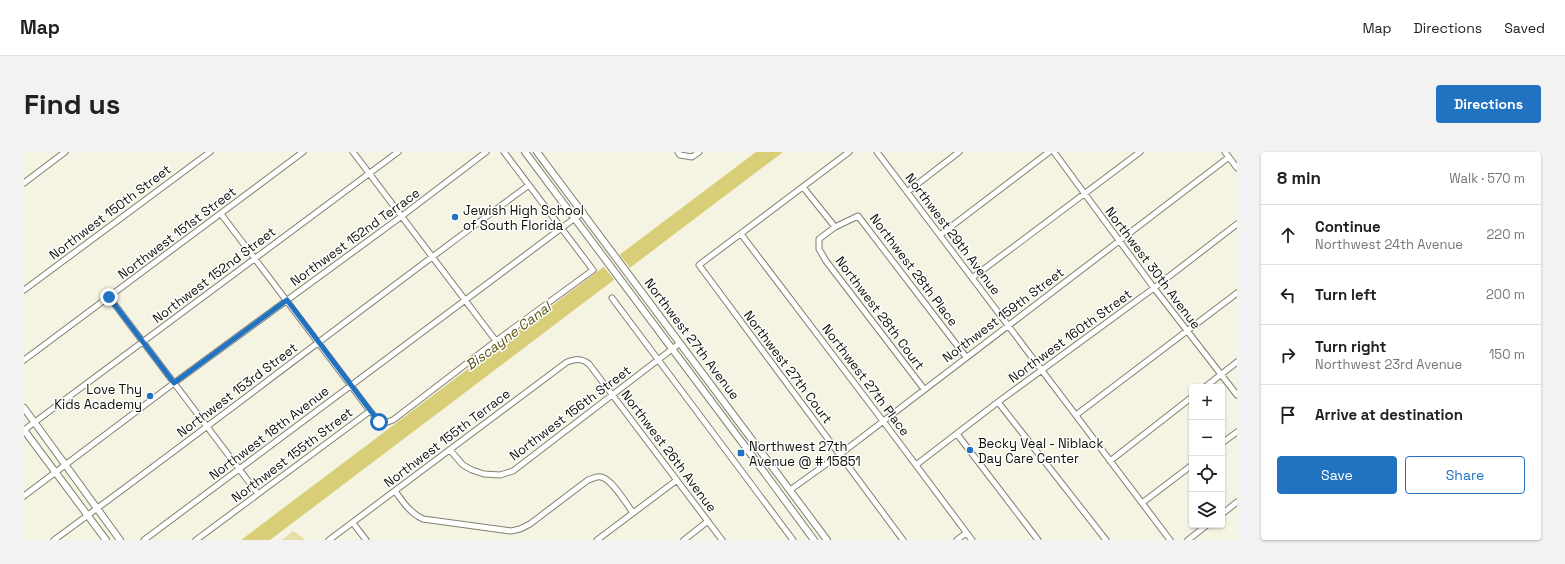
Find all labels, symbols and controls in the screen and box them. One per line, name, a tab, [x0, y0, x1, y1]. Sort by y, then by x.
text: Map	[20, 15, 60, 40]
text: Map	[1362, 19, 1392, 37]
text: Directions	[1414, 19, 1482, 37]
text: Saved	[1504, 19, 1545, 37]
button: Directions	[1436, 85, 1541, 123]
text: Find us	[24, 86, 121, 122]
street label: Northwest 150th Street	[46, 161, 174, 263]
text: 8 min	[1277, 167, 1321, 189]
street label: Northwest 29th Avenue	[902, 170, 1004, 298]
text: Walk · 570 m	[1449, 170, 1525, 187]
street label: Northwest 151st Street	[115, 183, 240, 283]
street label: Northwest 152nd Terrace	[287, 184, 423, 290]
place label: Jewish High School of South Florida	[463, 202, 584, 234]
street label: Northwest 30th Avenue	[1101, 204, 1205, 332]
street label: Northwest 28th Place	[866, 210, 962, 330]
marker: Jewish High School of South Florida	[450, 212, 460, 222]
text: Continue	[1315, 217, 1381, 236]
street label: Northwest 152nd Street	[149, 223, 279, 327]
icon: ahead	[1277, 224, 1299, 246]
text: 220 m	[1486, 226, 1525, 243]
text: Northwest 24th Avenue	[1315, 236, 1463, 253]
street label: Northwest 28th Court	[832, 253, 928, 373]
street label: Northwest 159th Street	[939, 264, 1067, 366]
street label: Northwest 27th Avenue	[641, 275, 743, 403]
icon: left	[1277, 284, 1299, 306]
text: Turn left	[1315, 285, 1377, 304]
street label: Northwest 160th Street	[1005, 286, 1135, 386]
text: 200 m	[1486, 286, 1525, 303]
route end	[100, 288, 118, 306]
water label: Biscayne Canal	[462, 297, 556, 374]
street label: Northwest 27th Court	[740, 307, 836, 427]
street label: Northwest 27th Place	[818, 321, 914, 439]
text: Turn right	[1315, 337, 1386, 356]
street label: Northwest 153rd Street	[173, 339, 301, 441]
icon: right	[1277, 344, 1299, 366]
text: 150 m	[1489, 346, 1525, 363]
text: Northwest 23rd Avenue	[1315, 356, 1462, 373]
street label: Northwest 156th Street	[506, 362, 634, 464]
place label: Love Thy Kids Academy	[54, 381, 142, 413]
street label: Northwest 18th Avenue	[206, 382, 332, 484]
map controls	[1189, 384, 1225, 528]
button: +	[1189, 384, 1225, 420]
street label: Northwest 155th Terrace	[380, 385, 514, 491]
street label: Northwest 26th Avenue	[618, 387, 720, 515]
marker: Love Thy Kids Academy	[145, 391, 155, 401]
street label: Northwest 155th Street	[228, 404, 356, 506]
icon: arrive	[1277, 404, 1299, 426]
text: Arrive at destination	[1315, 405, 1463, 424]
route start	[370, 413, 388, 431]
button: −	[1189, 420, 1225, 456]
place label: Becky Veal - Niblack Day Care Center	[978, 435, 1103, 467]
place label: Northwest 27th Avenue @ # 15851	[749, 438, 861, 470]
marker: Becky Veal - Niblack Day Care Center	[965, 445, 975, 455]
marker: Northwest 27th Avenue @ # 15851	[736, 448, 746, 458]
button: locate	[1189, 456, 1225, 492]
button: Save	[1277, 456, 1397, 494]
button: Share	[1405, 456, 1525, 494]
button: layers	[1189, 492, 1225, 528]

